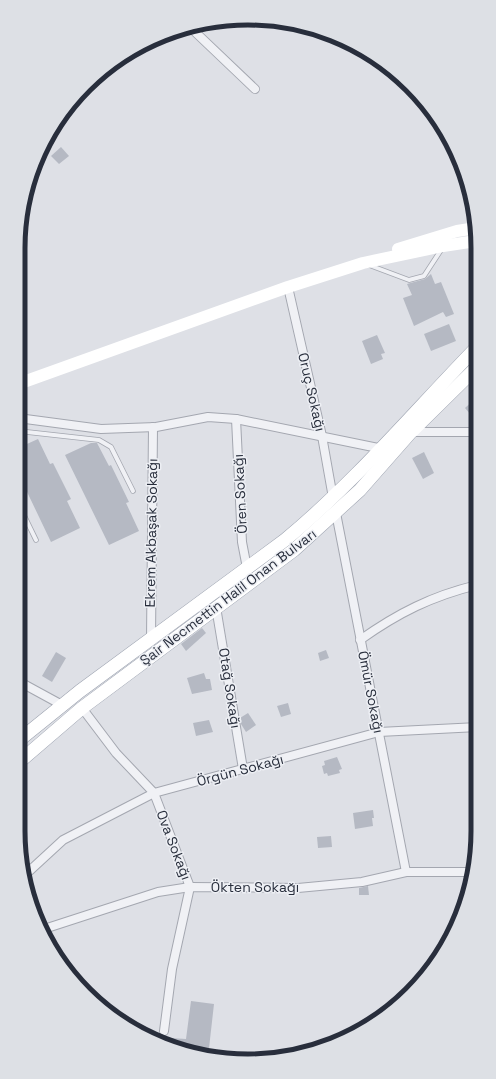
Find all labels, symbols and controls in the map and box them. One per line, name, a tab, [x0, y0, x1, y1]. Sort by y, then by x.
street label: Oruç Sokağı	[294, 351, 330, 433]
street label: Ören Sokağı	[229, 454, 251, 534]
street label: Ekrem Akbaşak Sokağı	[141, 458, 161, 608]
street label: Şair Necmettin Halil Onan Bulvarı	[136, 525, 320, 669]
street label: Otağ Sokağı	[215, 647, 245, 729]
street label: Ömür Sokağı	[354, 649, 388, 735]
street label: Örgün Sokağı	[195, 750, 285, 790]
street label: Ova Sokağı	[152, 808, 196, 882]
street label: Ökten Sokağı	[211, 878, 299, 896]

